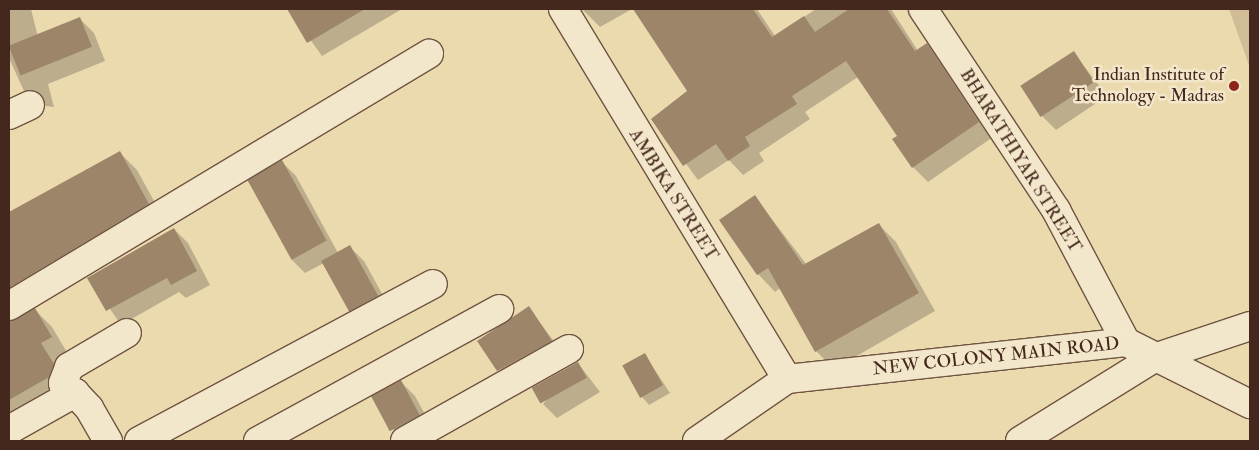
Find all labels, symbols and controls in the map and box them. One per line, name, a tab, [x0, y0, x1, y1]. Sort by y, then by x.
street label: BHARATHIYAR STREET	[955, 65, 1085, 257]
place label: Indian Institute of Technology - Madras	[1072, 65, 1224, 108]
marker: Indian Institute of Technology - Madras	[1228, 80, 1240, 92]
street label: AMBIKA STREET	[624, 125, 722, 265]
street label: NEW COLONY MAIN ROAD	[872, 333, 1120, 381]

